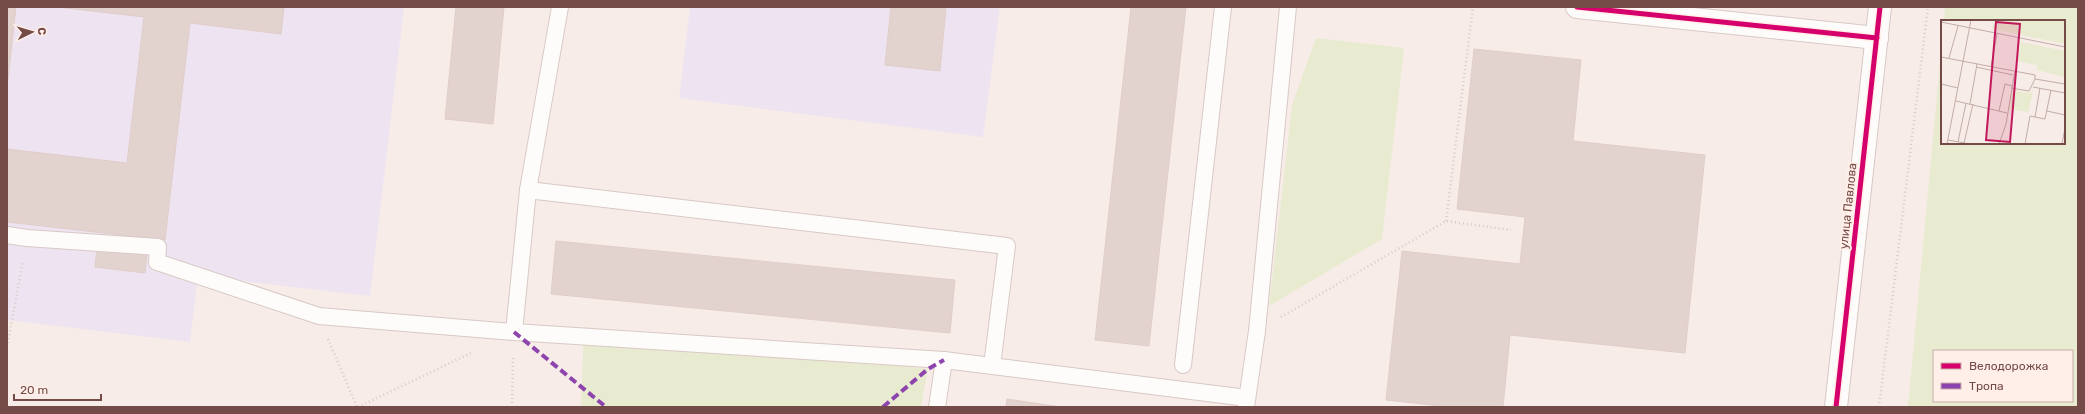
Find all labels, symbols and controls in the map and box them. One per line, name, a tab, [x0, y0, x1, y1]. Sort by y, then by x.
north arrow	[12, 12, 52, 52]
inset map	[1941, 20, 2065, 144]
text: С	[35, 27, 48, 36]
street label: улица Павлова	[1837, 162, 1859, 250]
legend	[1933, 350, 2073, 402]
text: Велодорожка	[1969, 359, 2048, 373]
scale bar	[14, 376, 101, 402]
text: Тропа	[1969, 379, 2004, 393]
text: 20 m	[20, 383, 48, 397]

